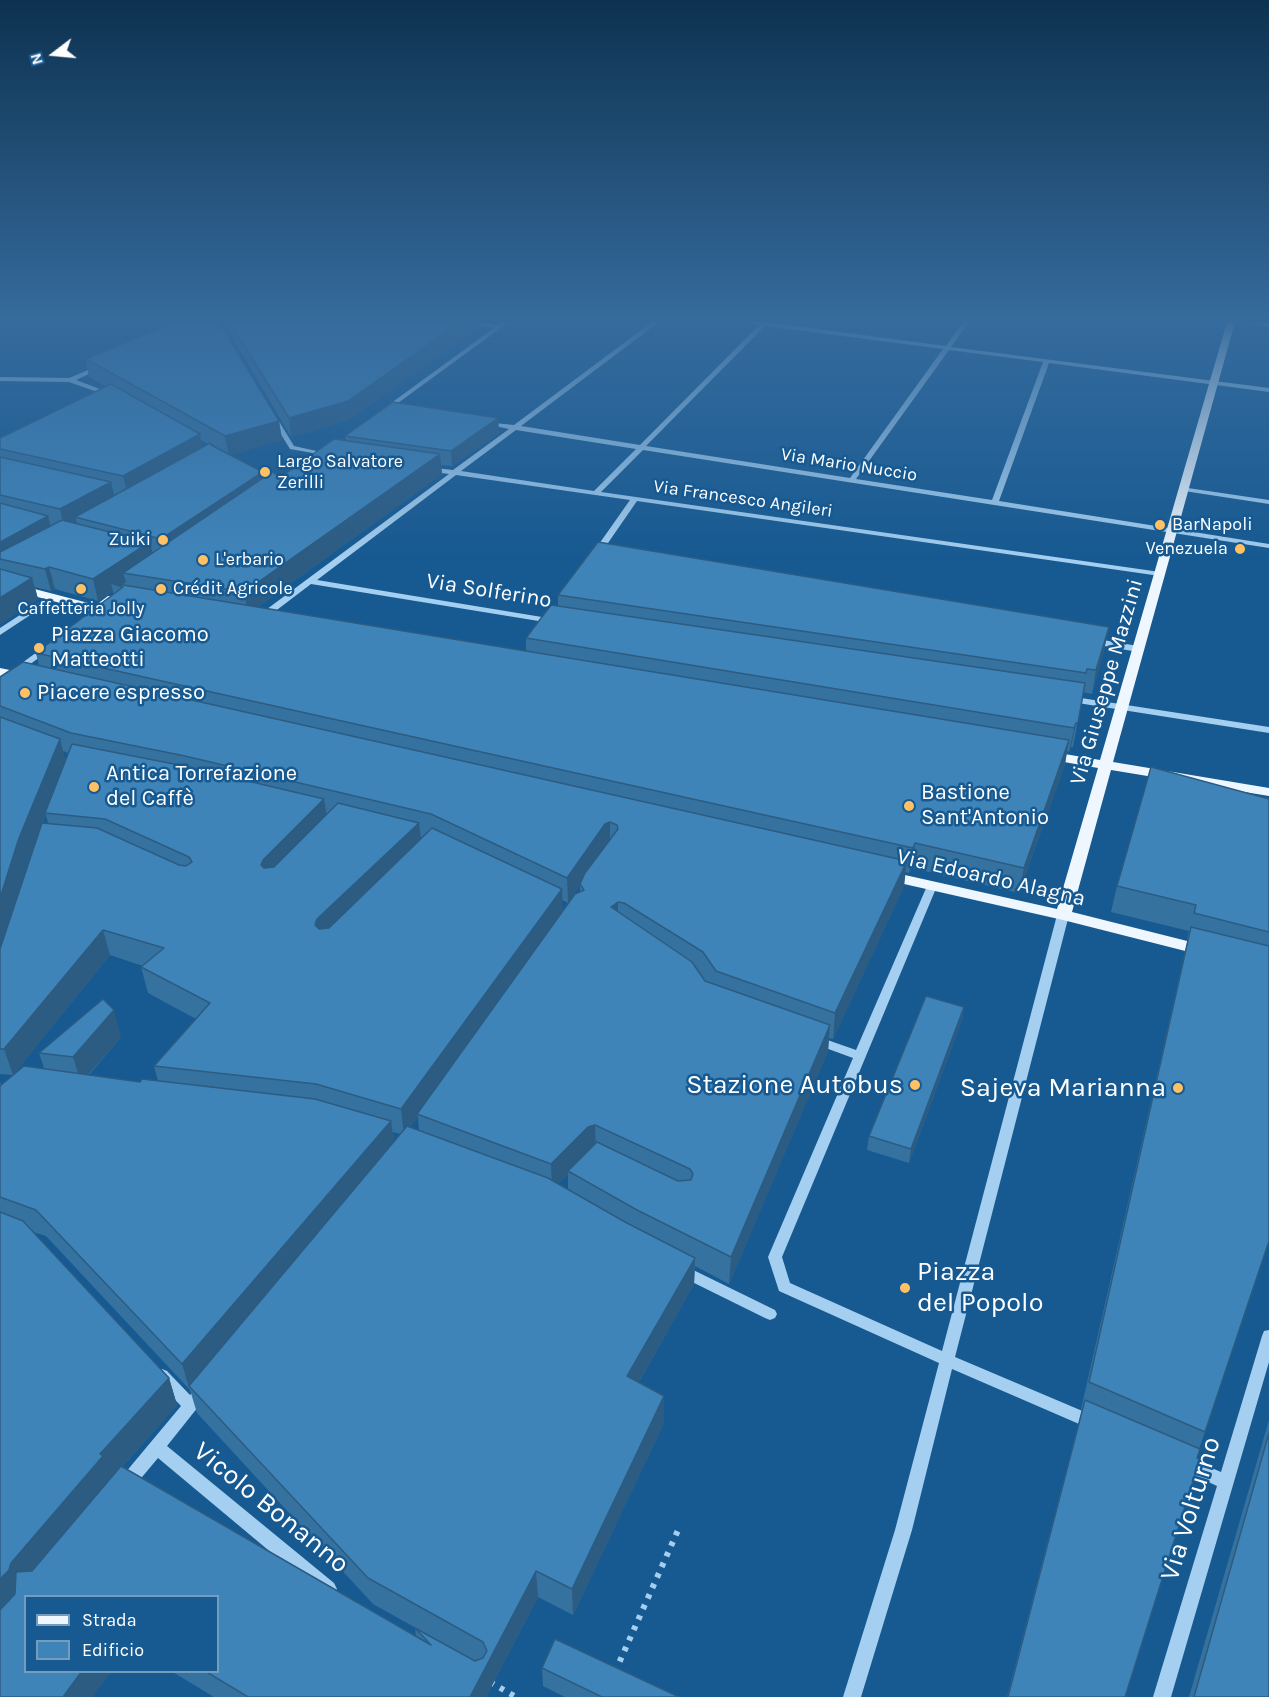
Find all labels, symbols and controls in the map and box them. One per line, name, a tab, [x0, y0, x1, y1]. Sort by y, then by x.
north arrow	[24, 24, 84, 84]
text: N	[26, 51, 47, 67]
street label: Via Mario Nuccio	[779, 444, 919, 486]
place label: Largo Salvatore Zerilli	[277, 451, 403, 494]
marker: Largo Salvatore Zerilli	[258, 465, 272, 479]
street label: Via Francesco Angileri	[652, 476, 834, 522]
place label: BarNapoli	[1172, 514, 1253, 536]
marker: BarNapoli	[1153, 518, 1167, 532]
place label: Zuiki	[109, 529, 151, 551]
marker: Zuiki	[156, 533, 170, 547]
place label: Venezuela	[1145, 538, 1228, 560]
marker: Venezuela	[1233, 542, 1247, 556]
place label: L'erbario	[215, 549, 284, 571]
marker: L'erbario	[196, 553, 210, 567]
street label: Via Solferino	[425, 568, 553, 614]
street label: Via Giuseppe Mazzini	[1065, 576, 1149, 788]
place label: Crédit Agricole	[173, 578, 293, 600]
marker: Caffetteria Jolly	[74, 582, 88, 596]
marker: Crédit Agricole	[154, 582, 168, 596]
place label: Caffetteria Jolly	[18, 598, 144, 620]
place label: Piazza Giacomo Matteotti	[51, 622, 209, 674]
marker: Piazza Giacomo Matteotti	[32, 641, 46, 655]
place label: Piacere espresso	[37, 680, 205, 706]
marker: Piacere espresso	[18, 686, 32, 700]
place label: Antica Torrefazione del Caffè	[106, 761, 297, 812]
marker: Antica Torrefazione del Caffè	[87, 780, 101, 794]
place label: Bastione Sant'Antonio	[921, 780, 1049, 831]
marker: Bastione Sant'Antonio	[902, 799, 916, 813]
street label: Via Edoardo Alagna	[894, 843, 1088, 913]
place label: Stazione Autobus	[686, 1069, 903, 1101]
place label: Sajeva Marianna	[960, 1072, 1166, 1104]
marker: Stazione Autobus	[908, 1078, 922, 1092]
marker: Sajeva Marianna	[1171, 1081, 1185, 1095]
place label: Piazza del Popolo	[917, 1256, 1043, 1319]
marker: Piazza del Popolo	[898, 1281, 912, 1295]
street label: Via Volturno	[1154, 1433, 1228, 1585]
street label: Vicolo Bonanno	[187, 1435, 355, 1581]
legend	[24, 1595, 219, 1673]
text: Strada	[82, 1609, 137, 1631]
text: Edificio	[82, 1639, 144, 1661]

